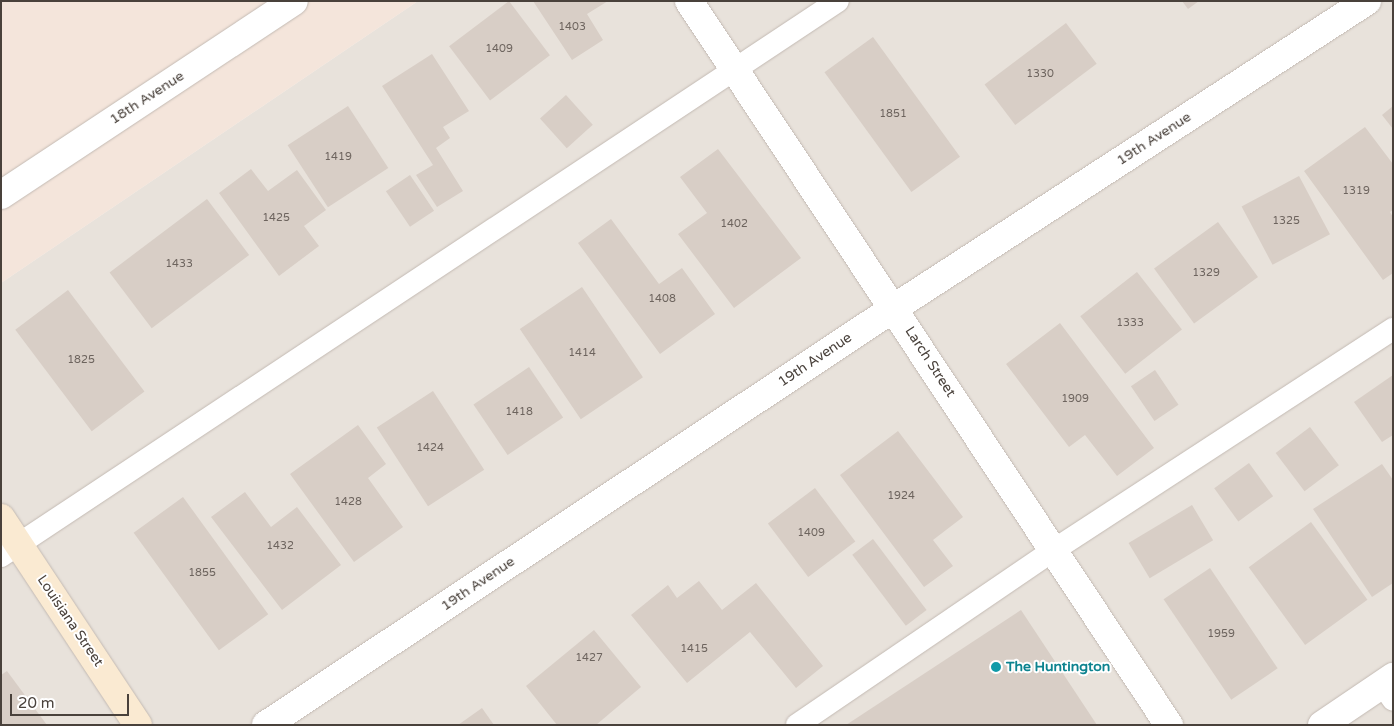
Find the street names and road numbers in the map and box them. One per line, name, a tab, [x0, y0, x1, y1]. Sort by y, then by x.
street label: 18th Avenue	[107, 68, 187, 128]
street label: 19th Avenue	[1114, 109, 1194, 169]
street label: Larch Street	[901, 324, 959, 400]
street label: 19th Avenue	[775, 329, 855, 391]
street label: 19th Avenue	[438, 553, 518, 615]
street label: Louisiana Street	[33, 572, 107, 670]

